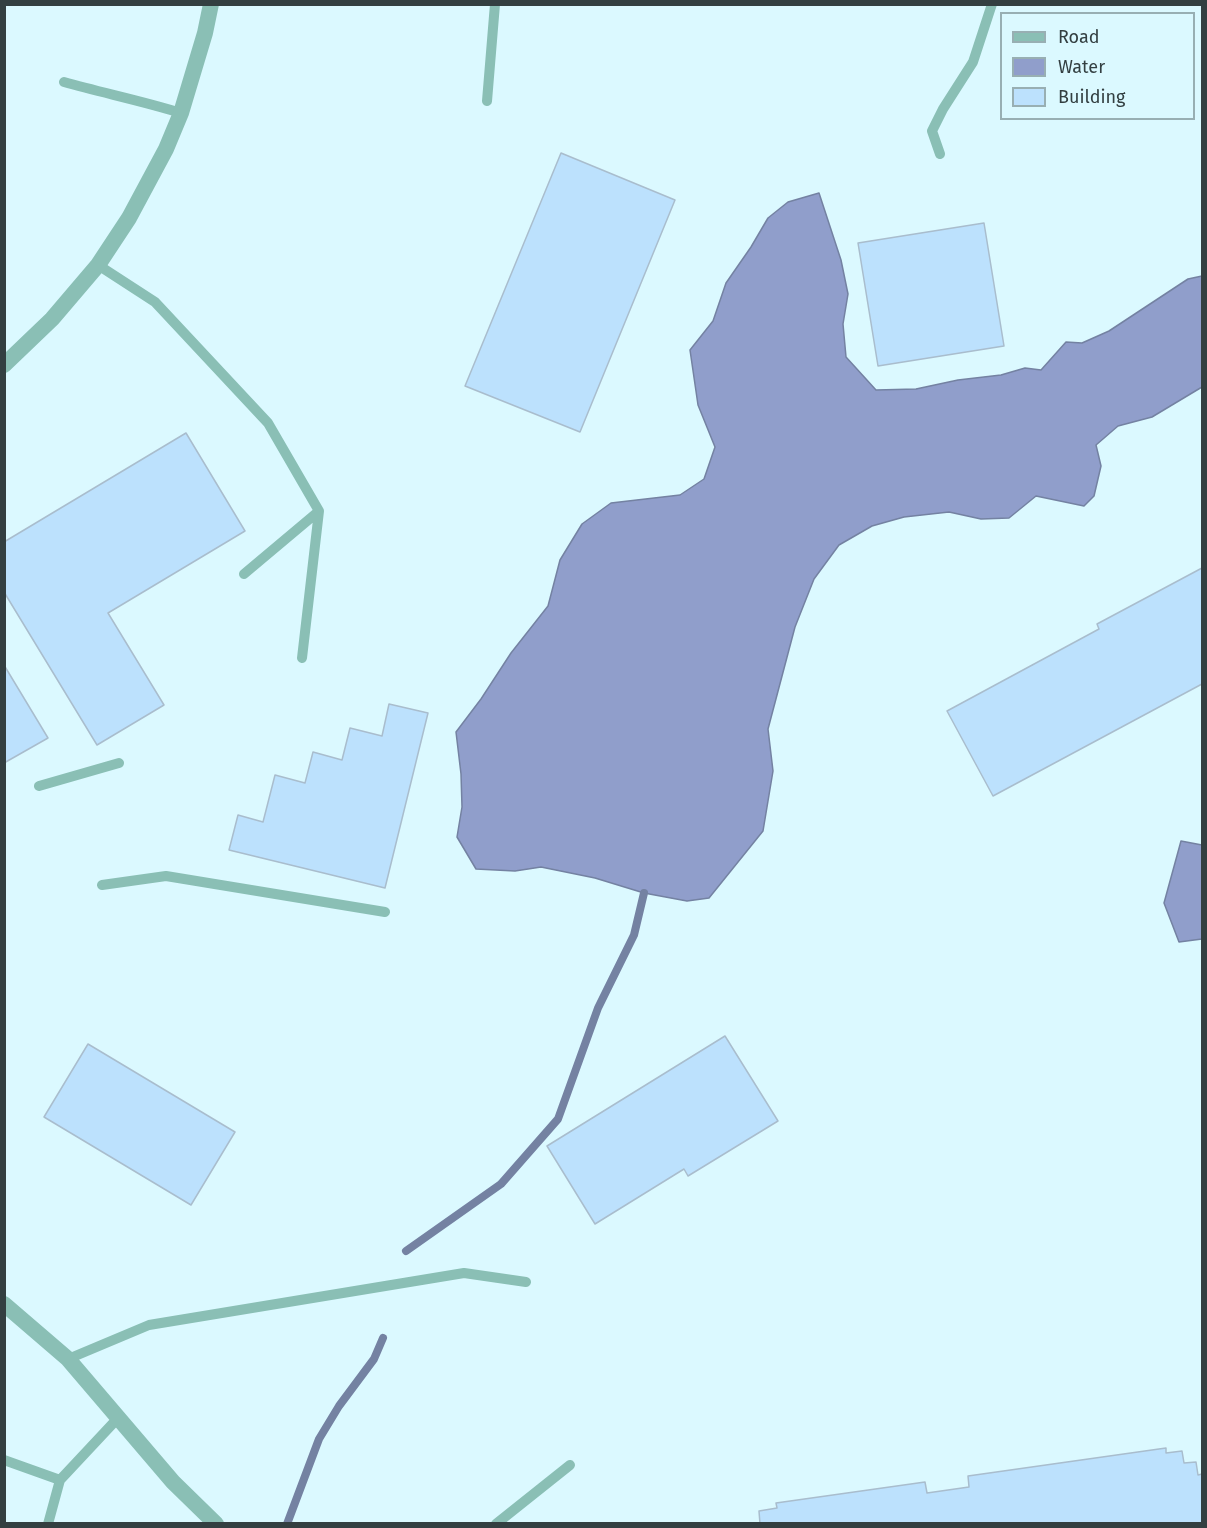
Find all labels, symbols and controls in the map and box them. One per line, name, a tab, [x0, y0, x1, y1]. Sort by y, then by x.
legend	[1000, 12, 1195, 120]
text: Road	[1058, 26, 1100, 48]
text: Water	[1058, 56, 1105, 78]
text: Building	[1058, 86, 1125, 108]

